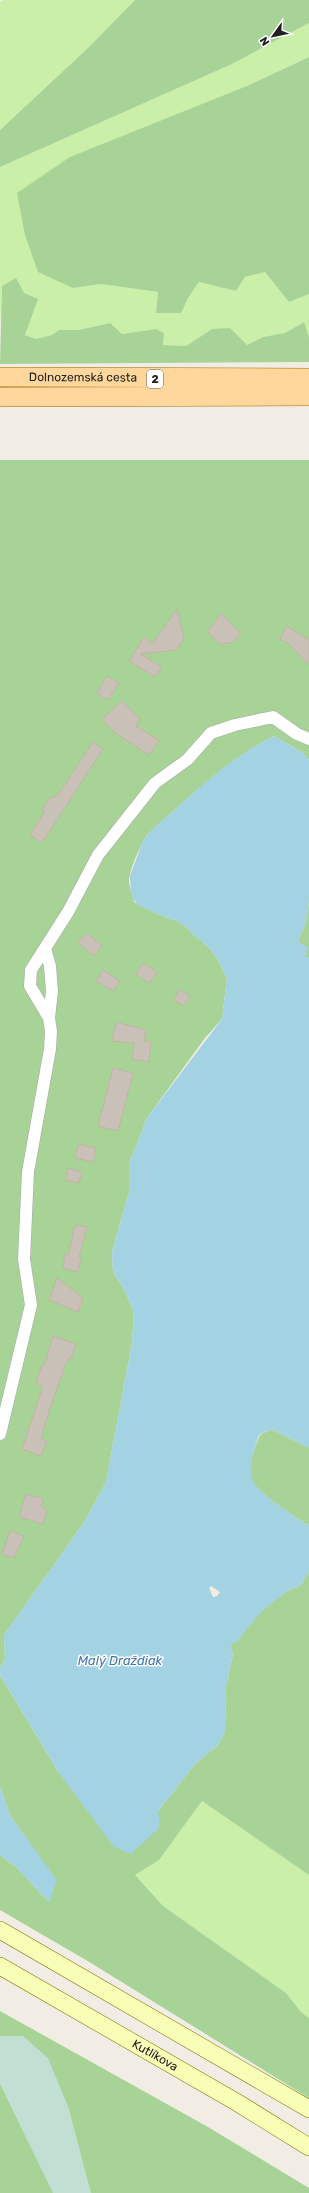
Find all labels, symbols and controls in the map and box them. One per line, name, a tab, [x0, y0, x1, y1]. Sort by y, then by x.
north arrow	[253, 16, 293, 56]
text: N	[257, 34, 273, 48]
street label: Dolnozemská cesta	[29, 370, 137, 384]
road number: 2	[147, 370, 163, 388]
water label: Malý Draždiak	[78, 1653, 163, 1668]
street label: Kutlíkova	[130, 2037, 180, 2074]

